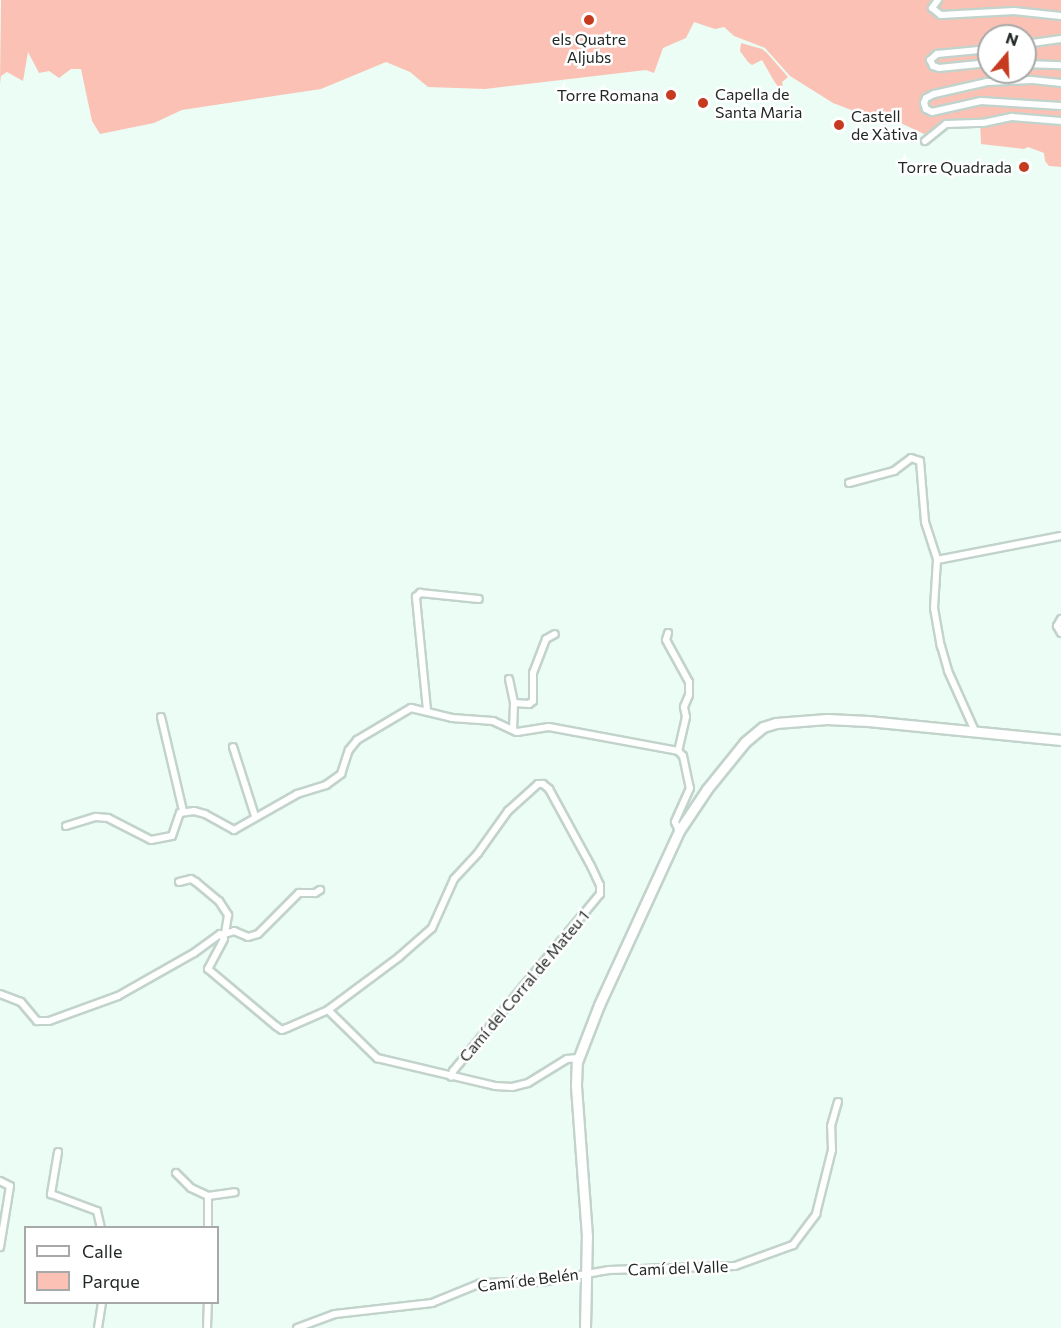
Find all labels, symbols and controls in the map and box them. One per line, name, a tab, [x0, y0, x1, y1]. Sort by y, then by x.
marker: els Quatre Aljubs	[582, 13, 596, 27]
north arrow	[977, 24, 1037, 84]
text: N	[1004, 27, 1021, 49]
place label: els Quatre Aljubs	[552, 29, 626, 67]
place label: Capella de Santa Maria	[715, 84, 802, 122]
place label: Torre Romana	[557, 85, 659, 105]
marker: Torre Romana	[664, 88, 678, 102]
marker: Capella de Santa Maria	[696, 96, 710, 110]
place label: Castell de Xàtiva	[851, 106, 918, 144]
marker: Castell de Xàtiva	[832, 118, 846, 132]
place label: Torre Quadrada	[898, 157, 1012, 177]
marker: Torre Quadrada	[1017, 160, 1031, 174]
street label: Camí del Corral de Mateu 1	[455, 906, 593, 1066]
legend	[24, 1226, 219, 1304]
text: Calle	[82, 1240, 122, 1262]
street label: Camí del Valle	[628, 1257, 728, 1279]
street label: Camí de Belén	[476, 1264, 580, 1296]
text: Parque	[82, 1270, 140, 1292]

